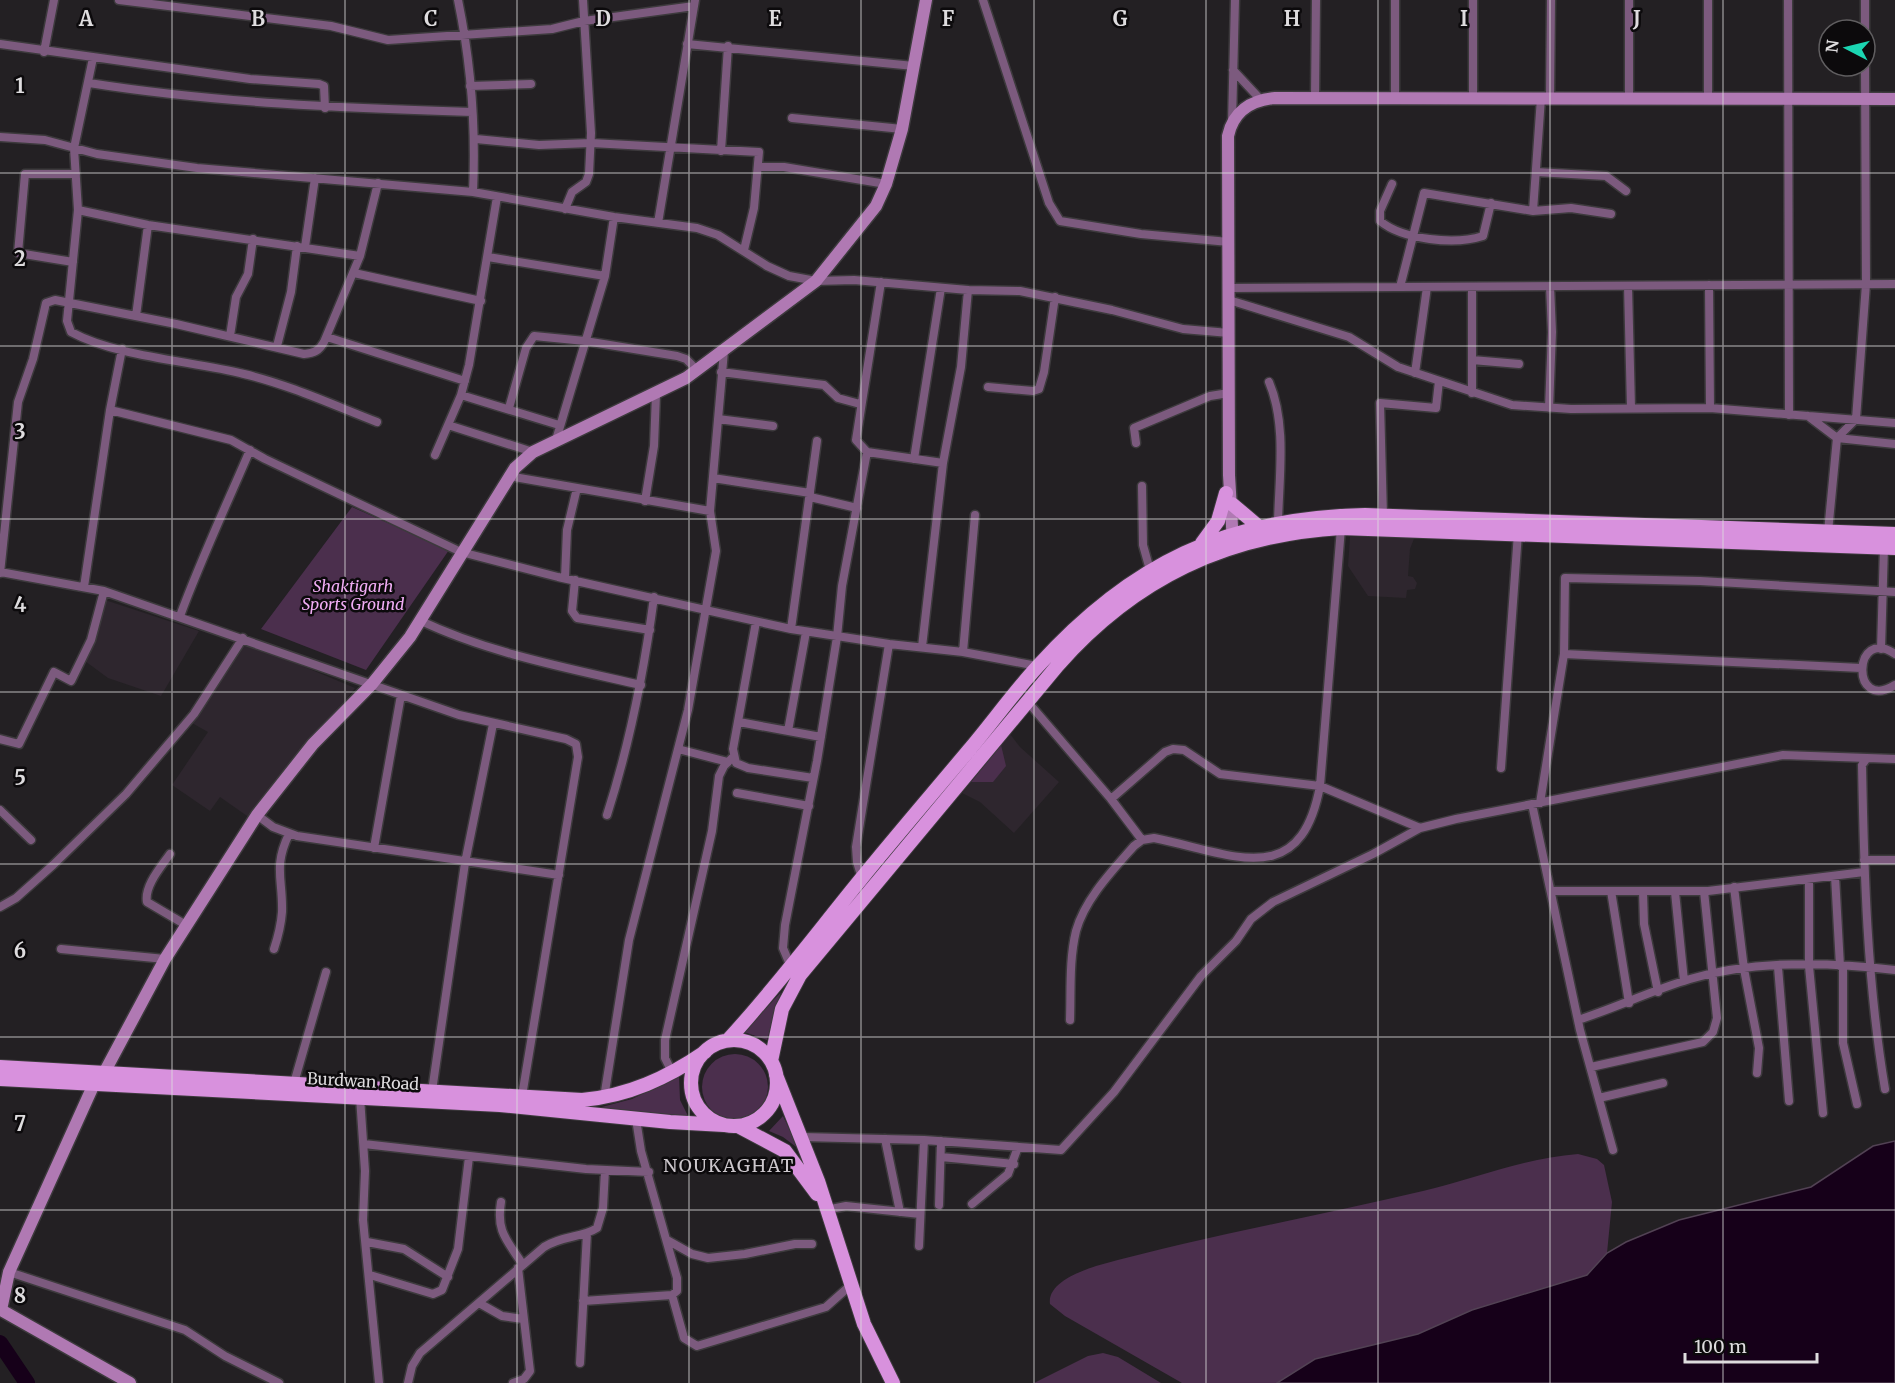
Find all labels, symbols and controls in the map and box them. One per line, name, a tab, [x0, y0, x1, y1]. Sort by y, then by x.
text: A	[78, 6, 94, 31]
text: B	[251, 6, 265, 31]
text: C	[424, 6, 438, 31]
text: D	[595, 6, 611, 31]
text: E	[768, 6, 782, 31]
text: F	[942, 6, 955, 31]
text: G	[1113, 6, 1128, 31]
text: H	[1284, 6, 1300, 31]
text: I	[1460, 6, 1468, 31]
text: J	[1632, 6, 1641, 31]
north arrow	[1817, 18, 1877, 78]
text: N	[1821, 38, 1843, 54]
text: 1	[15, 73, 25, 98]
text: 2	[14, 246, 26, 271]
text: 3	[14, 419, 26, 444]
park label: Shaktigarh Sports Ground	[302, 576, 405, 614]
text: 4	[14, 592, 27, 617]
text: 5	[14, 765, 26, 790]
text: 6	[14, 938, 26, 963]
street label: Burdwan Road	[306, 1068, 420, 1094]
text: 7	[14, 1111, 26, 1136]
district label: NOUKAGHAT	[663, 1154, 795, 1177]
text: 8	[14, 1283, 26, 1308]
scale bar	[1685, 1326, 1817, 1364]
text: 100 m	[1694, 1335, 1747, 1358]

